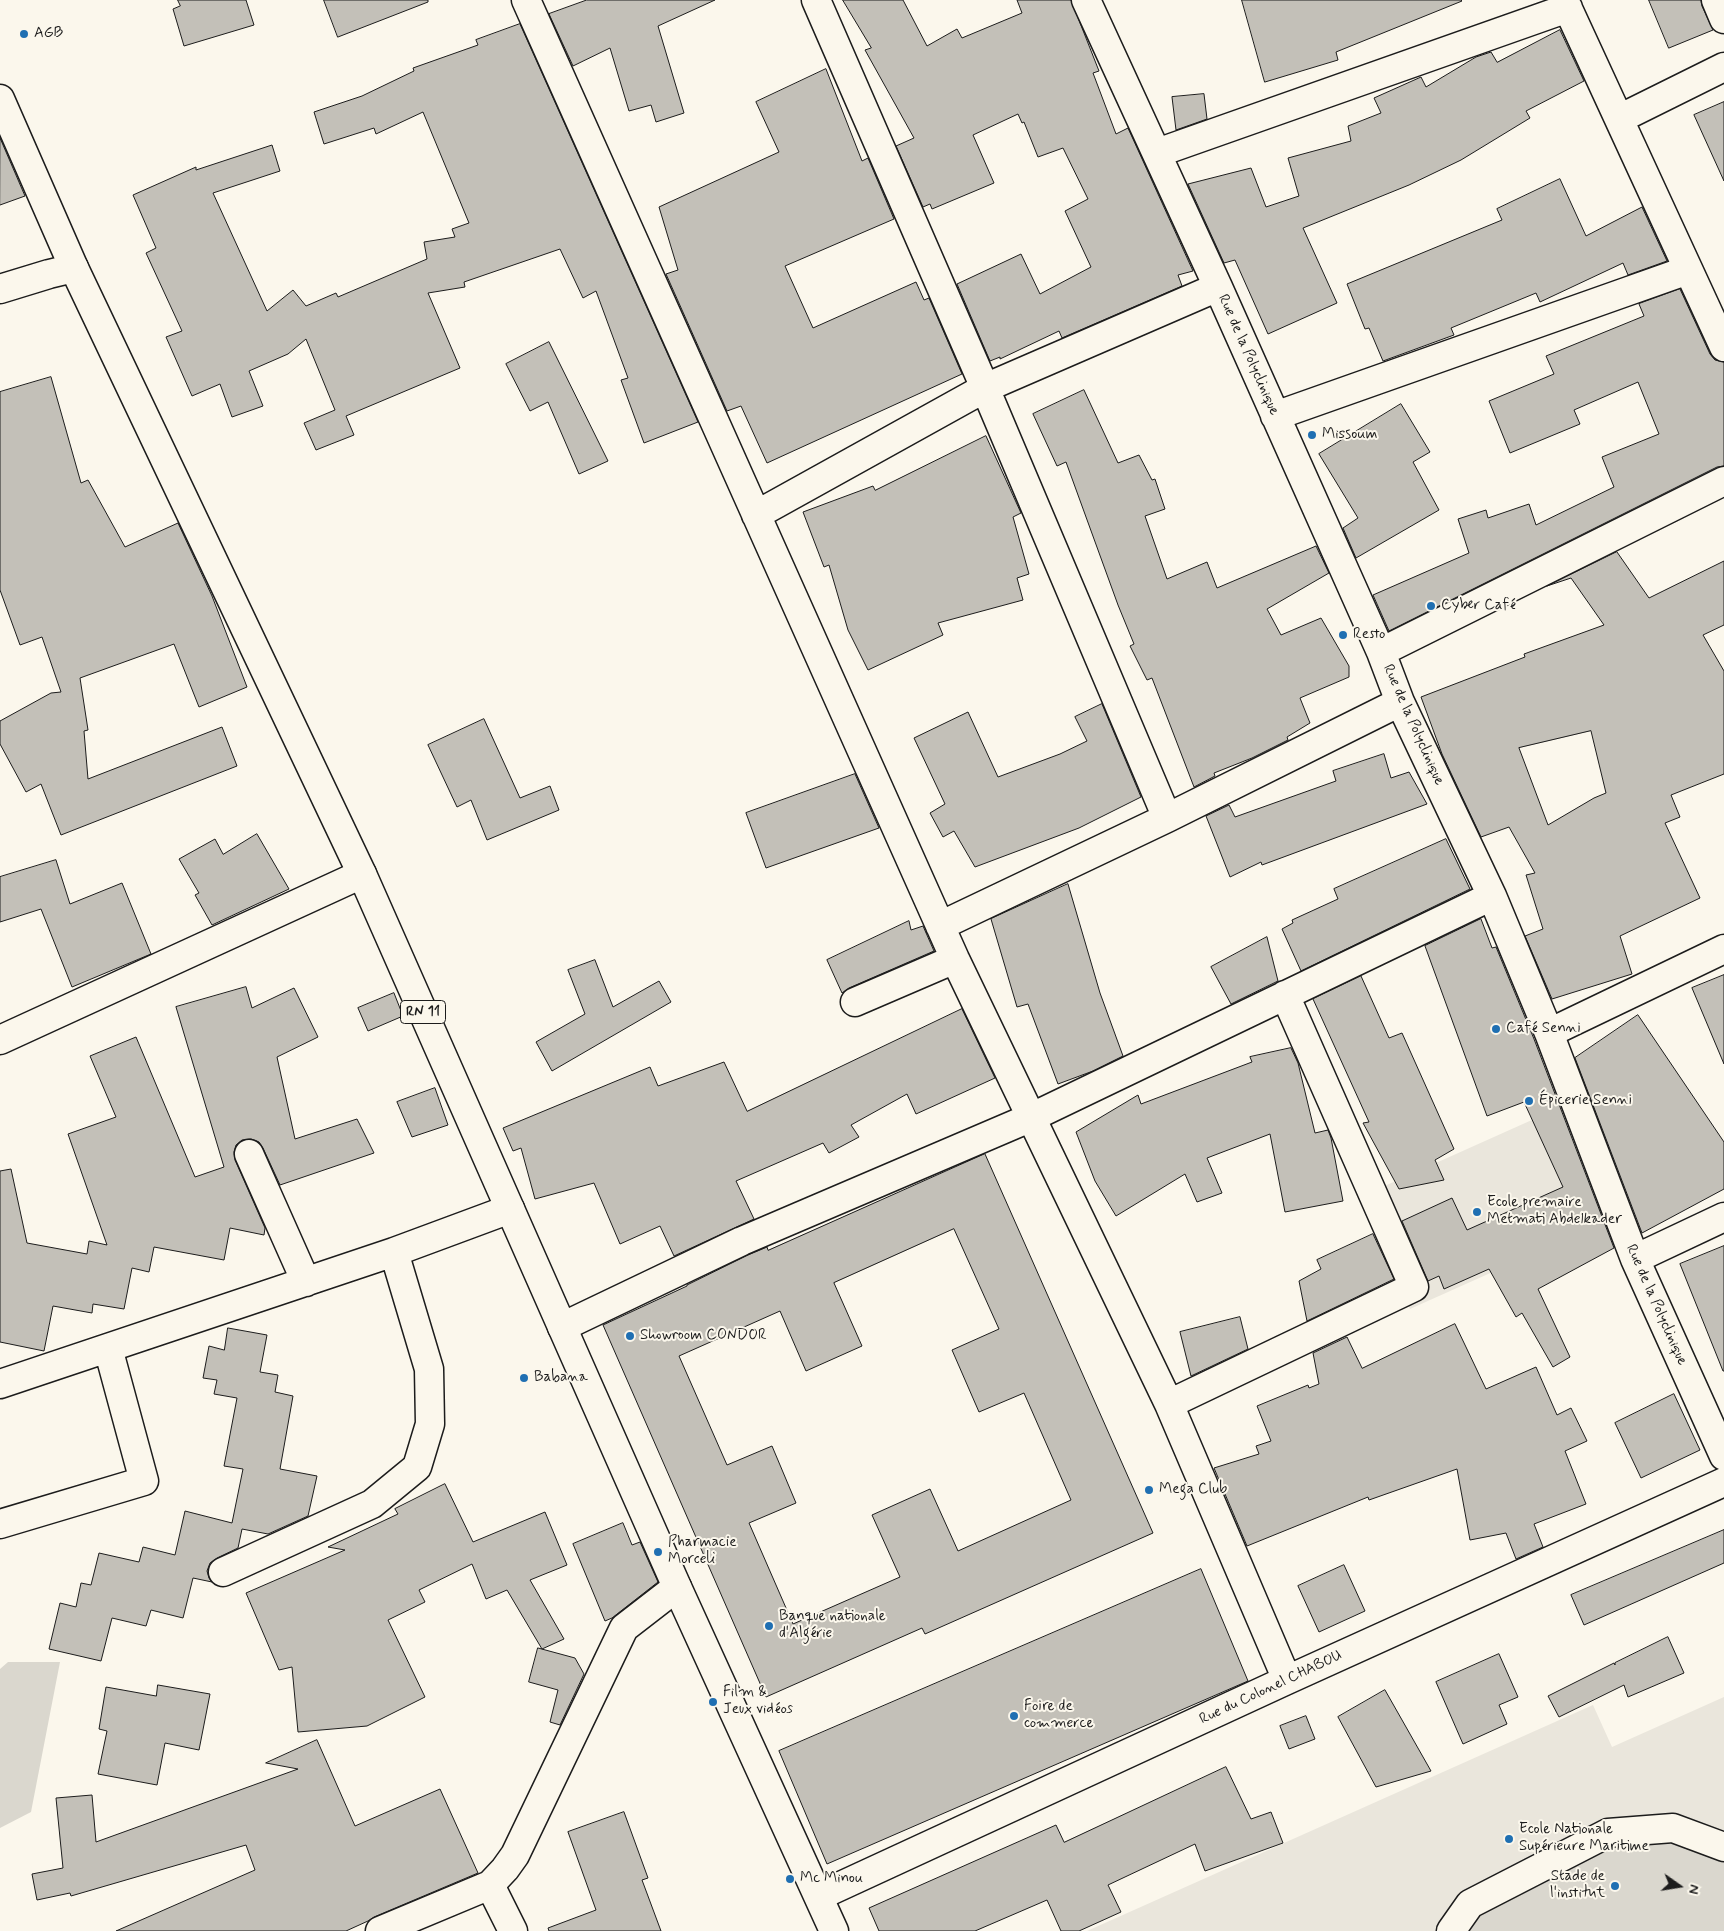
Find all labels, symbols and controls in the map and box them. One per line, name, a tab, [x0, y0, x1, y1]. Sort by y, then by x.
place label: AGB	[34, 25, 63, 43]
marker: AGB	[18, 28, 30, 40]
street label: Rue de la Polyclinique	[1213, 292, 1283, 418]
place label: Missoum	[1322, 426, 1377, 444]
marker: Missoum	[1306, 429, 1318, 441]
place label: Cyber Café	[1441, 597, 1516, 615]
marker: Cyber Café	[1425, 600, 1437, 612]
place label: Resto	[1353, 626, 1385, 644]
marker: Resto	[1337, 629, 1349, 641]
street label: Rue de la Polyclinique	[1378, 662, 1448, 788]
road number: RN 11	[400, 1000, 446, 1024]
place label: Café Senni	[1506, 1020, 1581, 1038]
marker: Café Senni	[1490, 1023, 1502, 1035]
place label: Épicerie Senni	[1539, 1092, 1632, 1110]
marker: Épicerie Senni	[1523, 1095, 1535, 1107]
place label: Ecole premaire Metmati Abdelkader	[1487, 1194, 1622, 1229]
marker: Ecole premaire Metmati Abdelkader	[1471, 1206, 1483, 1218]
street label: Rue de la Polyclinique	[1621, 1242, 1691, 1368]
place label: Showroom CONDOR	[640, 1327, 767, 1345]
marker: Showroom CONDOR	[624, 1330, 636, 1342]
place label: Babana	[534, 1369, 588, 1387]
marker: Babana	[518, 1372, 530, 1384]
place label: Mega Club	[1159, 1481, 1227, 1499]
marker: Mega Club	[1143, 1484, 1155, 1496]
place label: Pharmacie Morceli	[668, 1534, 737, 1569]
marker: Pharmacie Morceli	[652, 1546, 664, 1558]
place label: Banque nationale d'Algérie	[779, 1608, 886, 1643]
marker: Banque nationale d'Algérie	[763, 1620, 775, 1632]
street label: Rue du Colonel CHABOU	[1197, 1647, 1345, 1729]
place label: Film & Jeux vidéos	[723, 1684, 793, 1719]
marker: Film & Jeux vidéos	[707, 1696, 719, 1708]
place label: Foire de commerce	[1024, 1698, 1093, 1733]
marker: Foire de commerce	[1008, 1710, 1020, 1722]
place label: Ecole Nationale Supérieure Maritime	[1519, 1821, 1649, 1856]
marker: Ecole Nationale Supérieure Maritime	[1503, 1833, 1515, 1845]
north arrow	[1654, 1861, 1704, 1911]
place label: Stade de l'institut	[1550, 1868, 1605, 1903]
place label: Mc Minou	[800, 1870, 863, 1888]
marker: Mc Minou	[784, 1873, 796, 1885]
marker: Stade de l'institut	[1609, 1880, 1621, 1892]
text: N	[1684, 1883, 1703, 1896]

